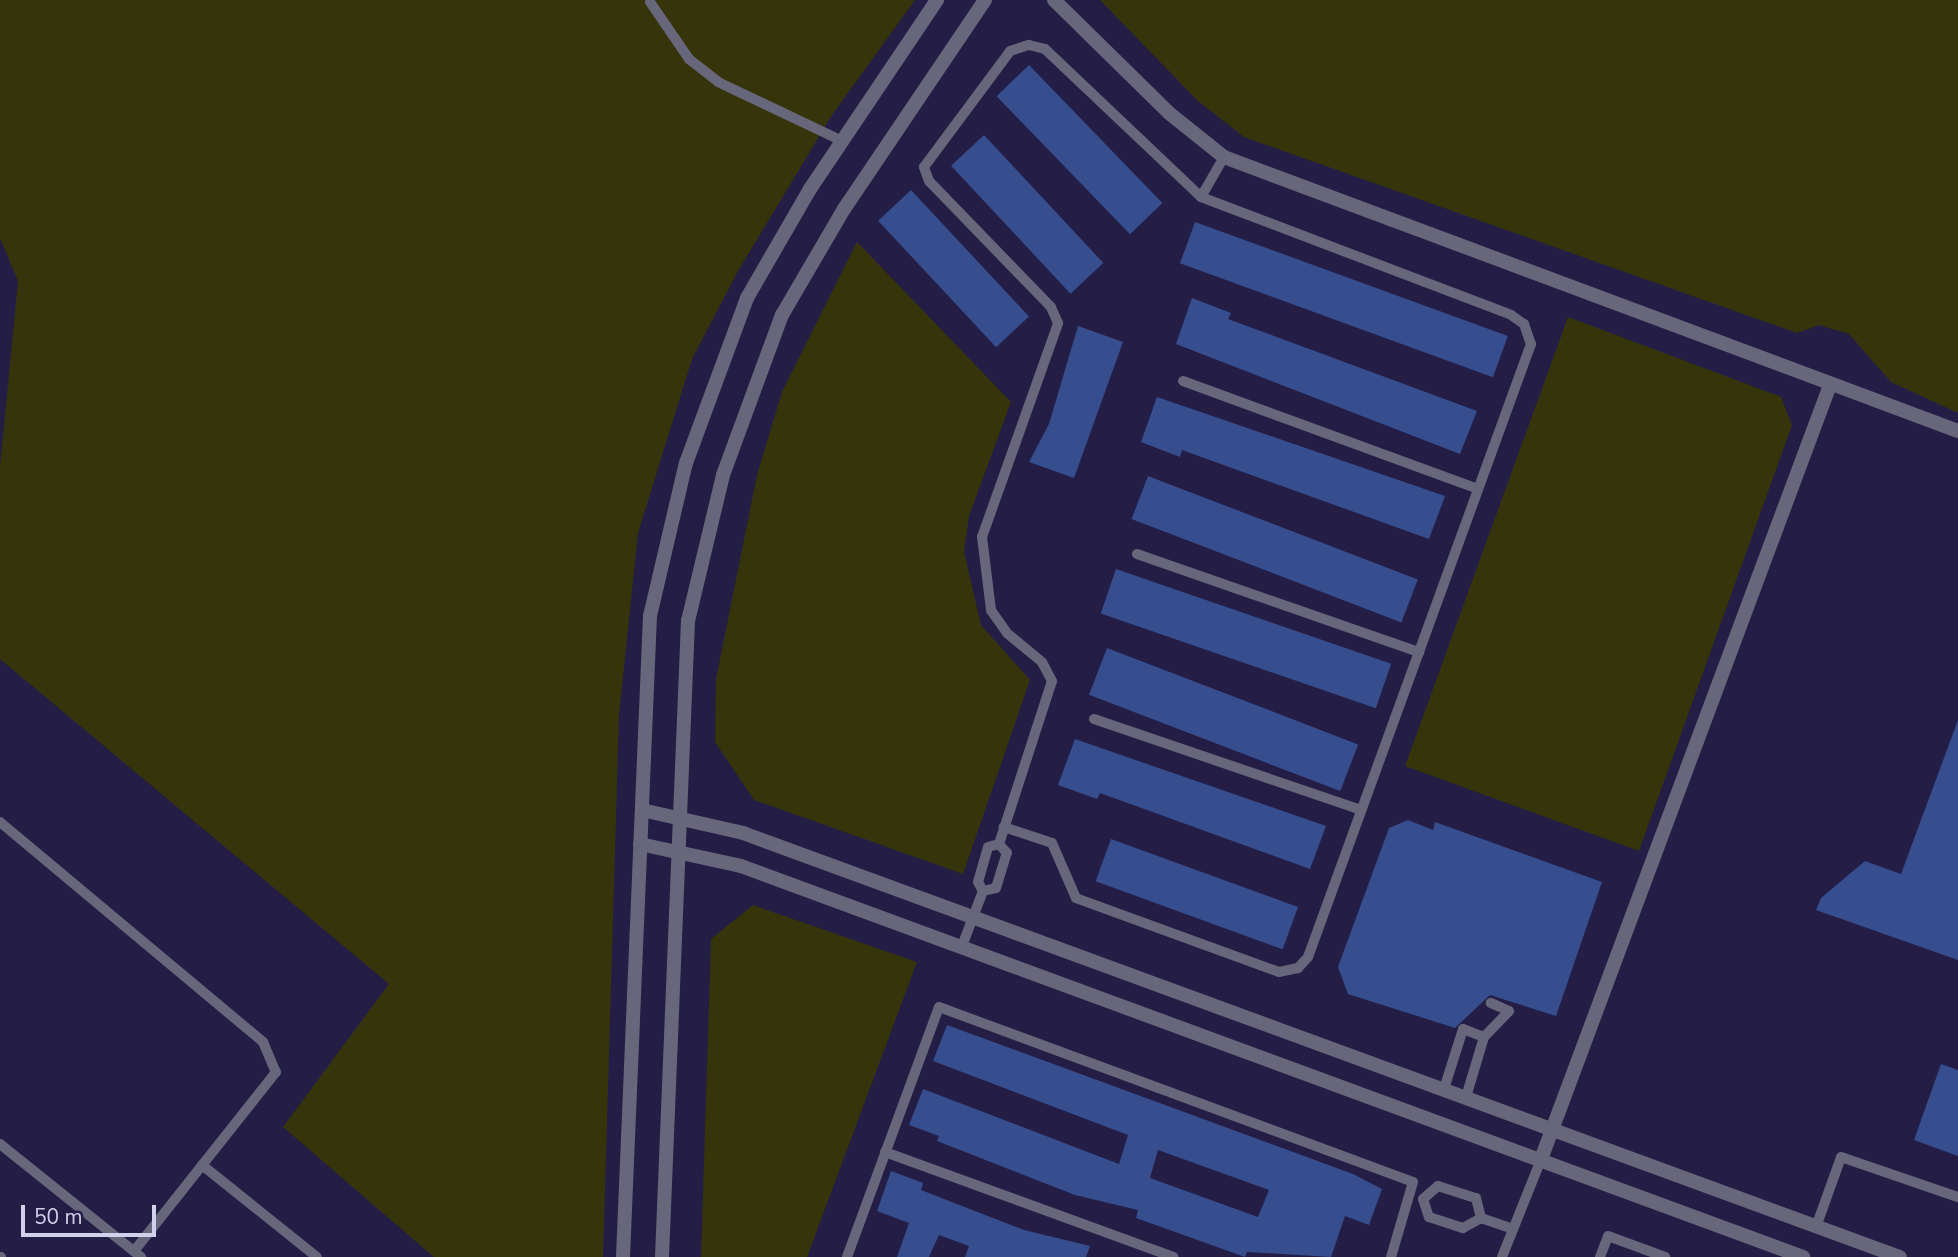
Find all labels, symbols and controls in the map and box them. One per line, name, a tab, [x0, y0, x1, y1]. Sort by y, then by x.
scale bar	[24, 1190, 159, 1234]
text: 50 m	[34, 1203, 83, 1231]

